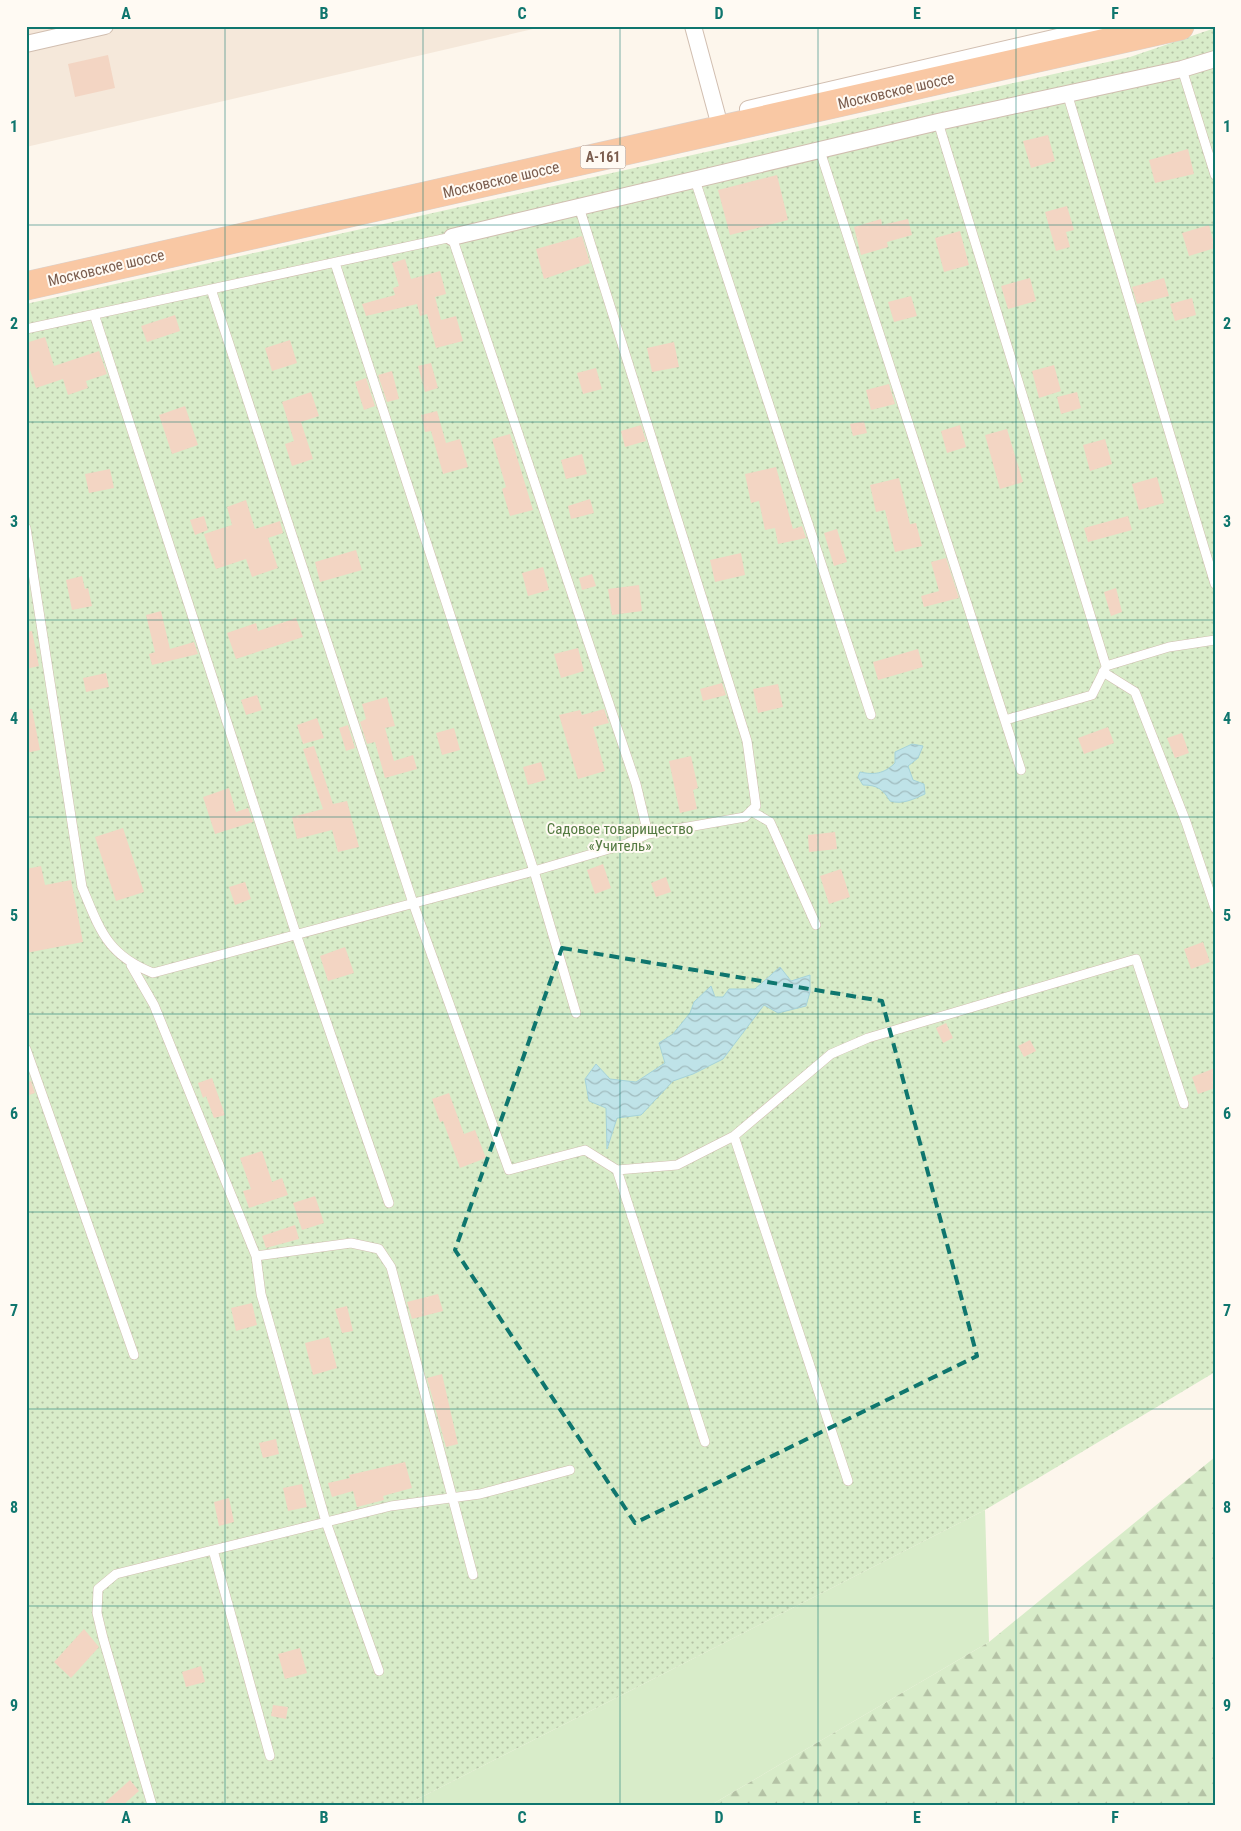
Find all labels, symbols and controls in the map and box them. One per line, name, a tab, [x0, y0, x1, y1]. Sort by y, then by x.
text: A	[121, 4, 131, 23]
text: B	[320, 4, 329, 23]
text: C	[517, 4, 527, 23]
text: D	[714, 4, 724, 23]
text: E	[913, 4, 921, 23]
text: F	[1111, 4, 1119, 23]
street label: Московское шоссе	[836, 69, 956, 113]
text: 1	[10, 117, 18, 136]
text: 1	[1223, 117, 1231, 136]
road number: А-161	[580, 146, 626, 168]
street label: Московское шоссе	[441, 158, 561, 202]
street label: Московское шоссе	[46, 246, 166, 290]
text: 2	[10, 314, 18, 333]
text: 2	[1223, 314, 1231, 333]
text: 3	[10, 512, 18, 531]
text: 3	[1223, 512, 1231, 531]
text: 4	[10, 709, 18, 728]
text: 4	[1223, 709, 1231, 728]
park label: Садовое товарищество «Учитель»	[547, 820, 693, 855]
text: 5	[10, 906, 18, 925]
text: 5	[1223, 906, 1231, 925]
text: 6	[10, 1104, 18, 1123]
text: 6	[1223, 1104, 1231, 1123]
text: 7	[10, 1301, 18, 1320]
text: 7	[1223, 1301, 1231, 1320]
text: 8	[10, 1498, 18, 1517]
text: 8	[1223, 1498, 1231, 1517]
text: 9	[10, 1696, 18, 1715]
text: 9	[1223, 1696, 1231, 1715]
text: A	[121, 1808, 131, 1827]
text: B	[320, 1808, 329, 1827]
text: C	[517, 1808, 527, 1827]
text: D	[714, 1808, 724, 1827]
text: E	[913, 1808, 921, 1827]
text: F	[1111, 1808, 1119, 1827]

